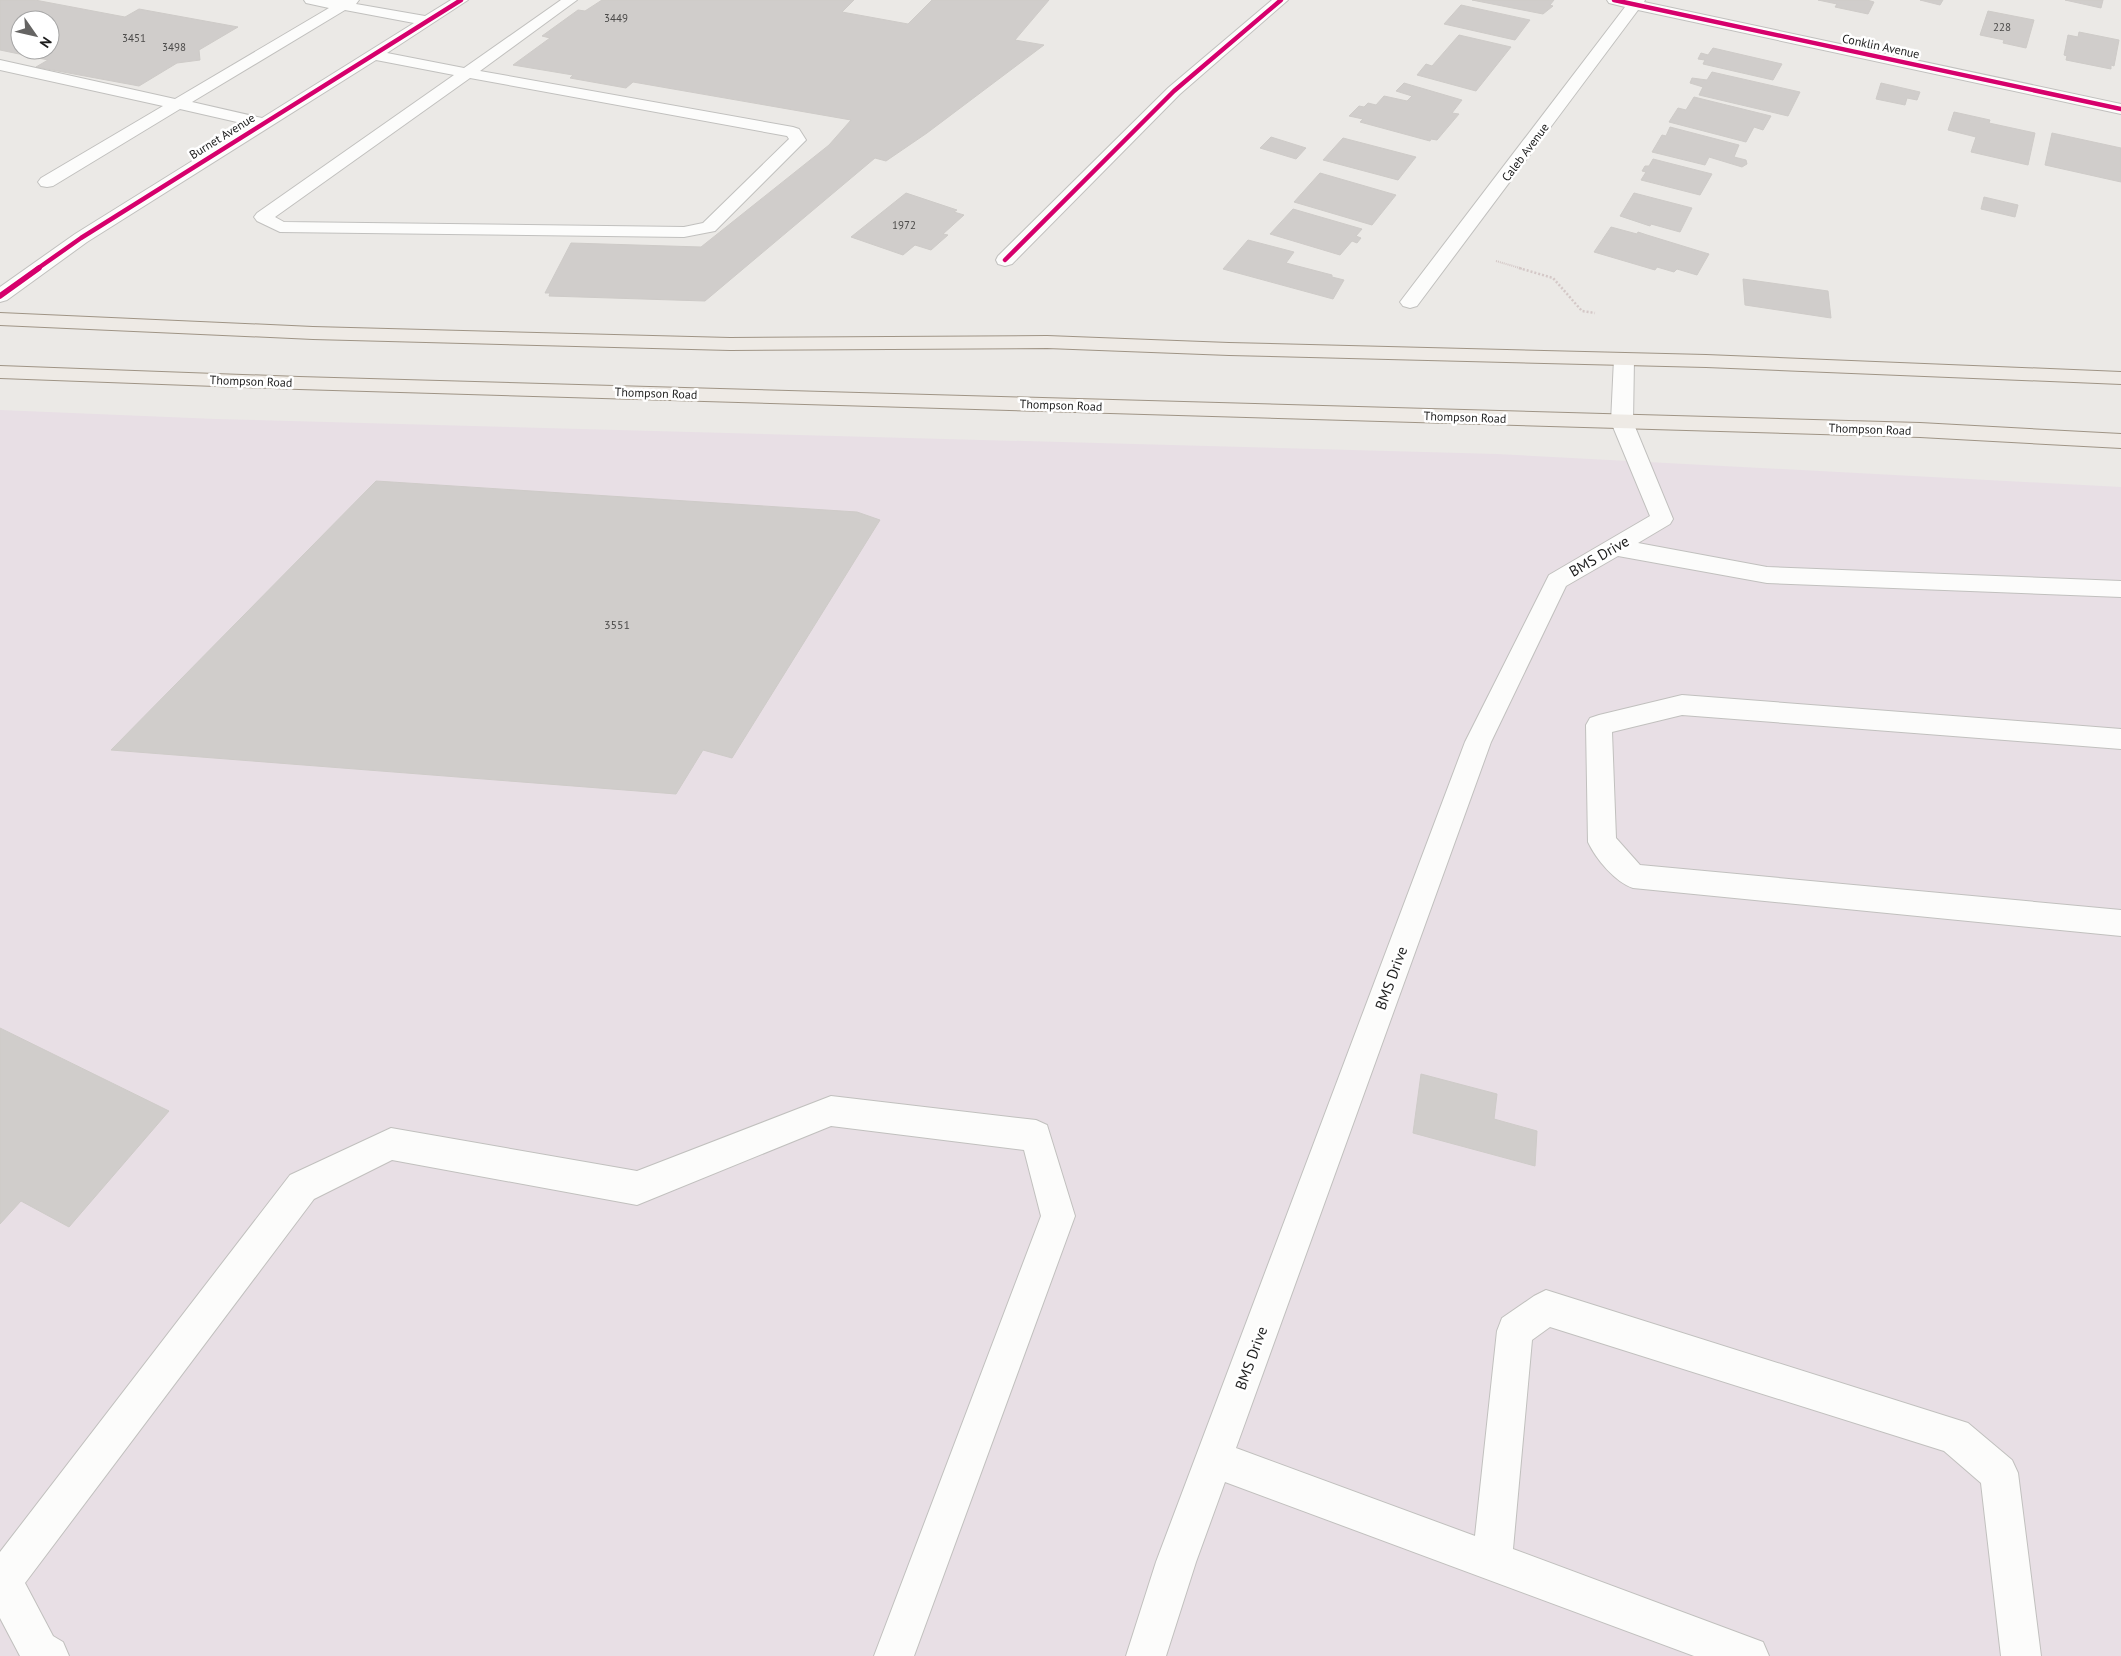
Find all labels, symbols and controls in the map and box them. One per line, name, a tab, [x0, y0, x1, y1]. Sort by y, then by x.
north arrow	[10, 10, 60, 60]
house number: 3449	[604, 11, 628, 25]
house number: 228	[1993, 20, 2011, 34]
street label: Conklin Avenue	[1841, 30, 1921, 62]
house number: 3451	[122, 31, 146, 45]
text: N	[36, 33, 56, 51]
house number: 3498	[162, 40, 186, 54]
street label: Burnet Avenue	[186, 110, 258, 162]
street label: Caleb Avenue	[1498, 120, 1552, 184]
house number: 1972	[892, 218, 916, 232]
street label: Thompson Road	[209, 372, 293, 390]
street label: Thompson Road	[614, 384, 698, 402]
street label: Thompson Road	[1019, 396, 1103, 414]
street label: Thompson Road	[1423, 408, 1507, 426]
street label: Thompson Road	[1828, 420, 1912, 438]
street label: BMS Drive	[1566, 531, 1632, 581]
house number: 3551	[604, 617, 630, 632]
street label: BMS Drive	[1371, 944, 1411, 1012]
street label: BMS Drive	[1231, 1324, 1271, 1392]

